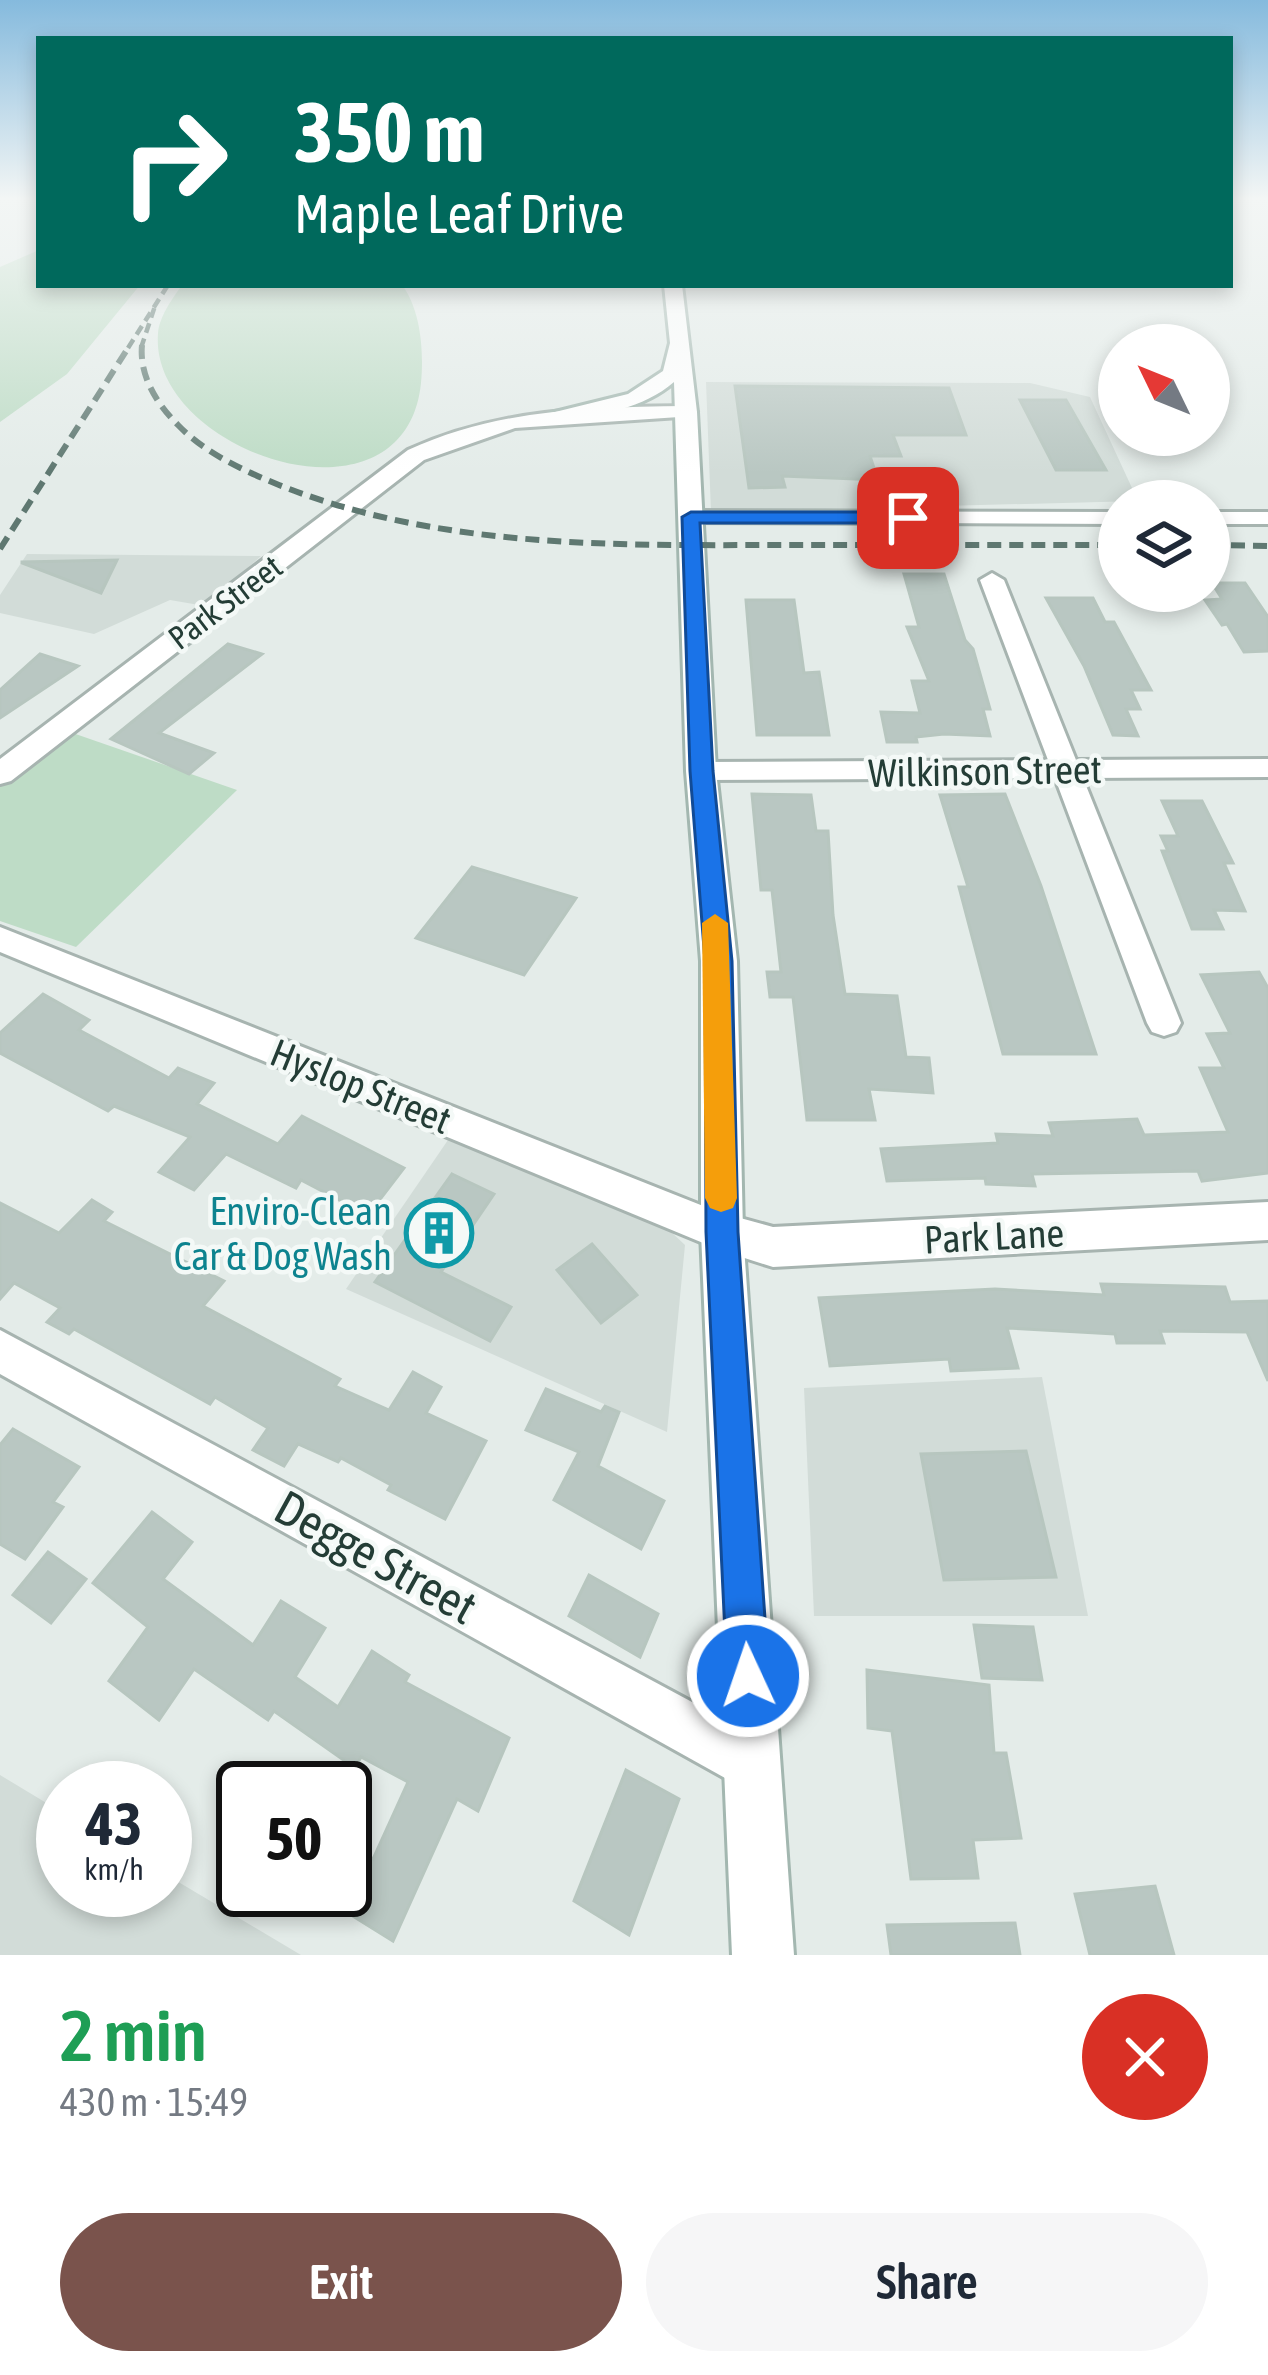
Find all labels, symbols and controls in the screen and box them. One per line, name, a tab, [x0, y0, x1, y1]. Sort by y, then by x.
icon: right	[96, 84, 252, 240]
text: 350 m	[294, 84, 484, 180]
text: Maple Leaf Drive	[294, 183, 624, 244]
north arrow	[1098, 324, 1230, 456]
map controls	[1098, 324, 1230, 612]
pin	[857, 467, 959, 569]
button: layers	[1098, 480, 1230, 612]
icon: arrive	[875, 485, 941, 551]
street label: Park Street	[161, 547, 289, 657]
street label: Wilkinson Street	[868, 747, 1102, 795]
street label: Hyslop Street	[265, 1030, 457, 1142]
place label: Enviro-Clean Car & Dog Wash	[174, 1189, 392, 1278]
building icon: Enviro-Clean Car & Dog Wash	[404, 1198, 474, 1268]
street label: Park Lane	[923, 1210, 1065, 1262]
street label: Degge Street	[266, 1479, 487, 1634]
position arrow	[685, 1613, 811, 1739]
speed limit sign: 50	[216, 1761, 372, 1917]
text: 43	[86, 1789, 142, 1858]
text: km/h	[84, 1852, 144, 1886]
text: 2 min	[60, 1994, 207, 2076]
button: close	[1082, 1994, 1208, 2120]
text: 430 m · 15:49	[60, 2080, 248, 2124]
button: Exit	[60, 2213, 622, 2351]
button: Share	[646, 2213, 1208, 2351]

